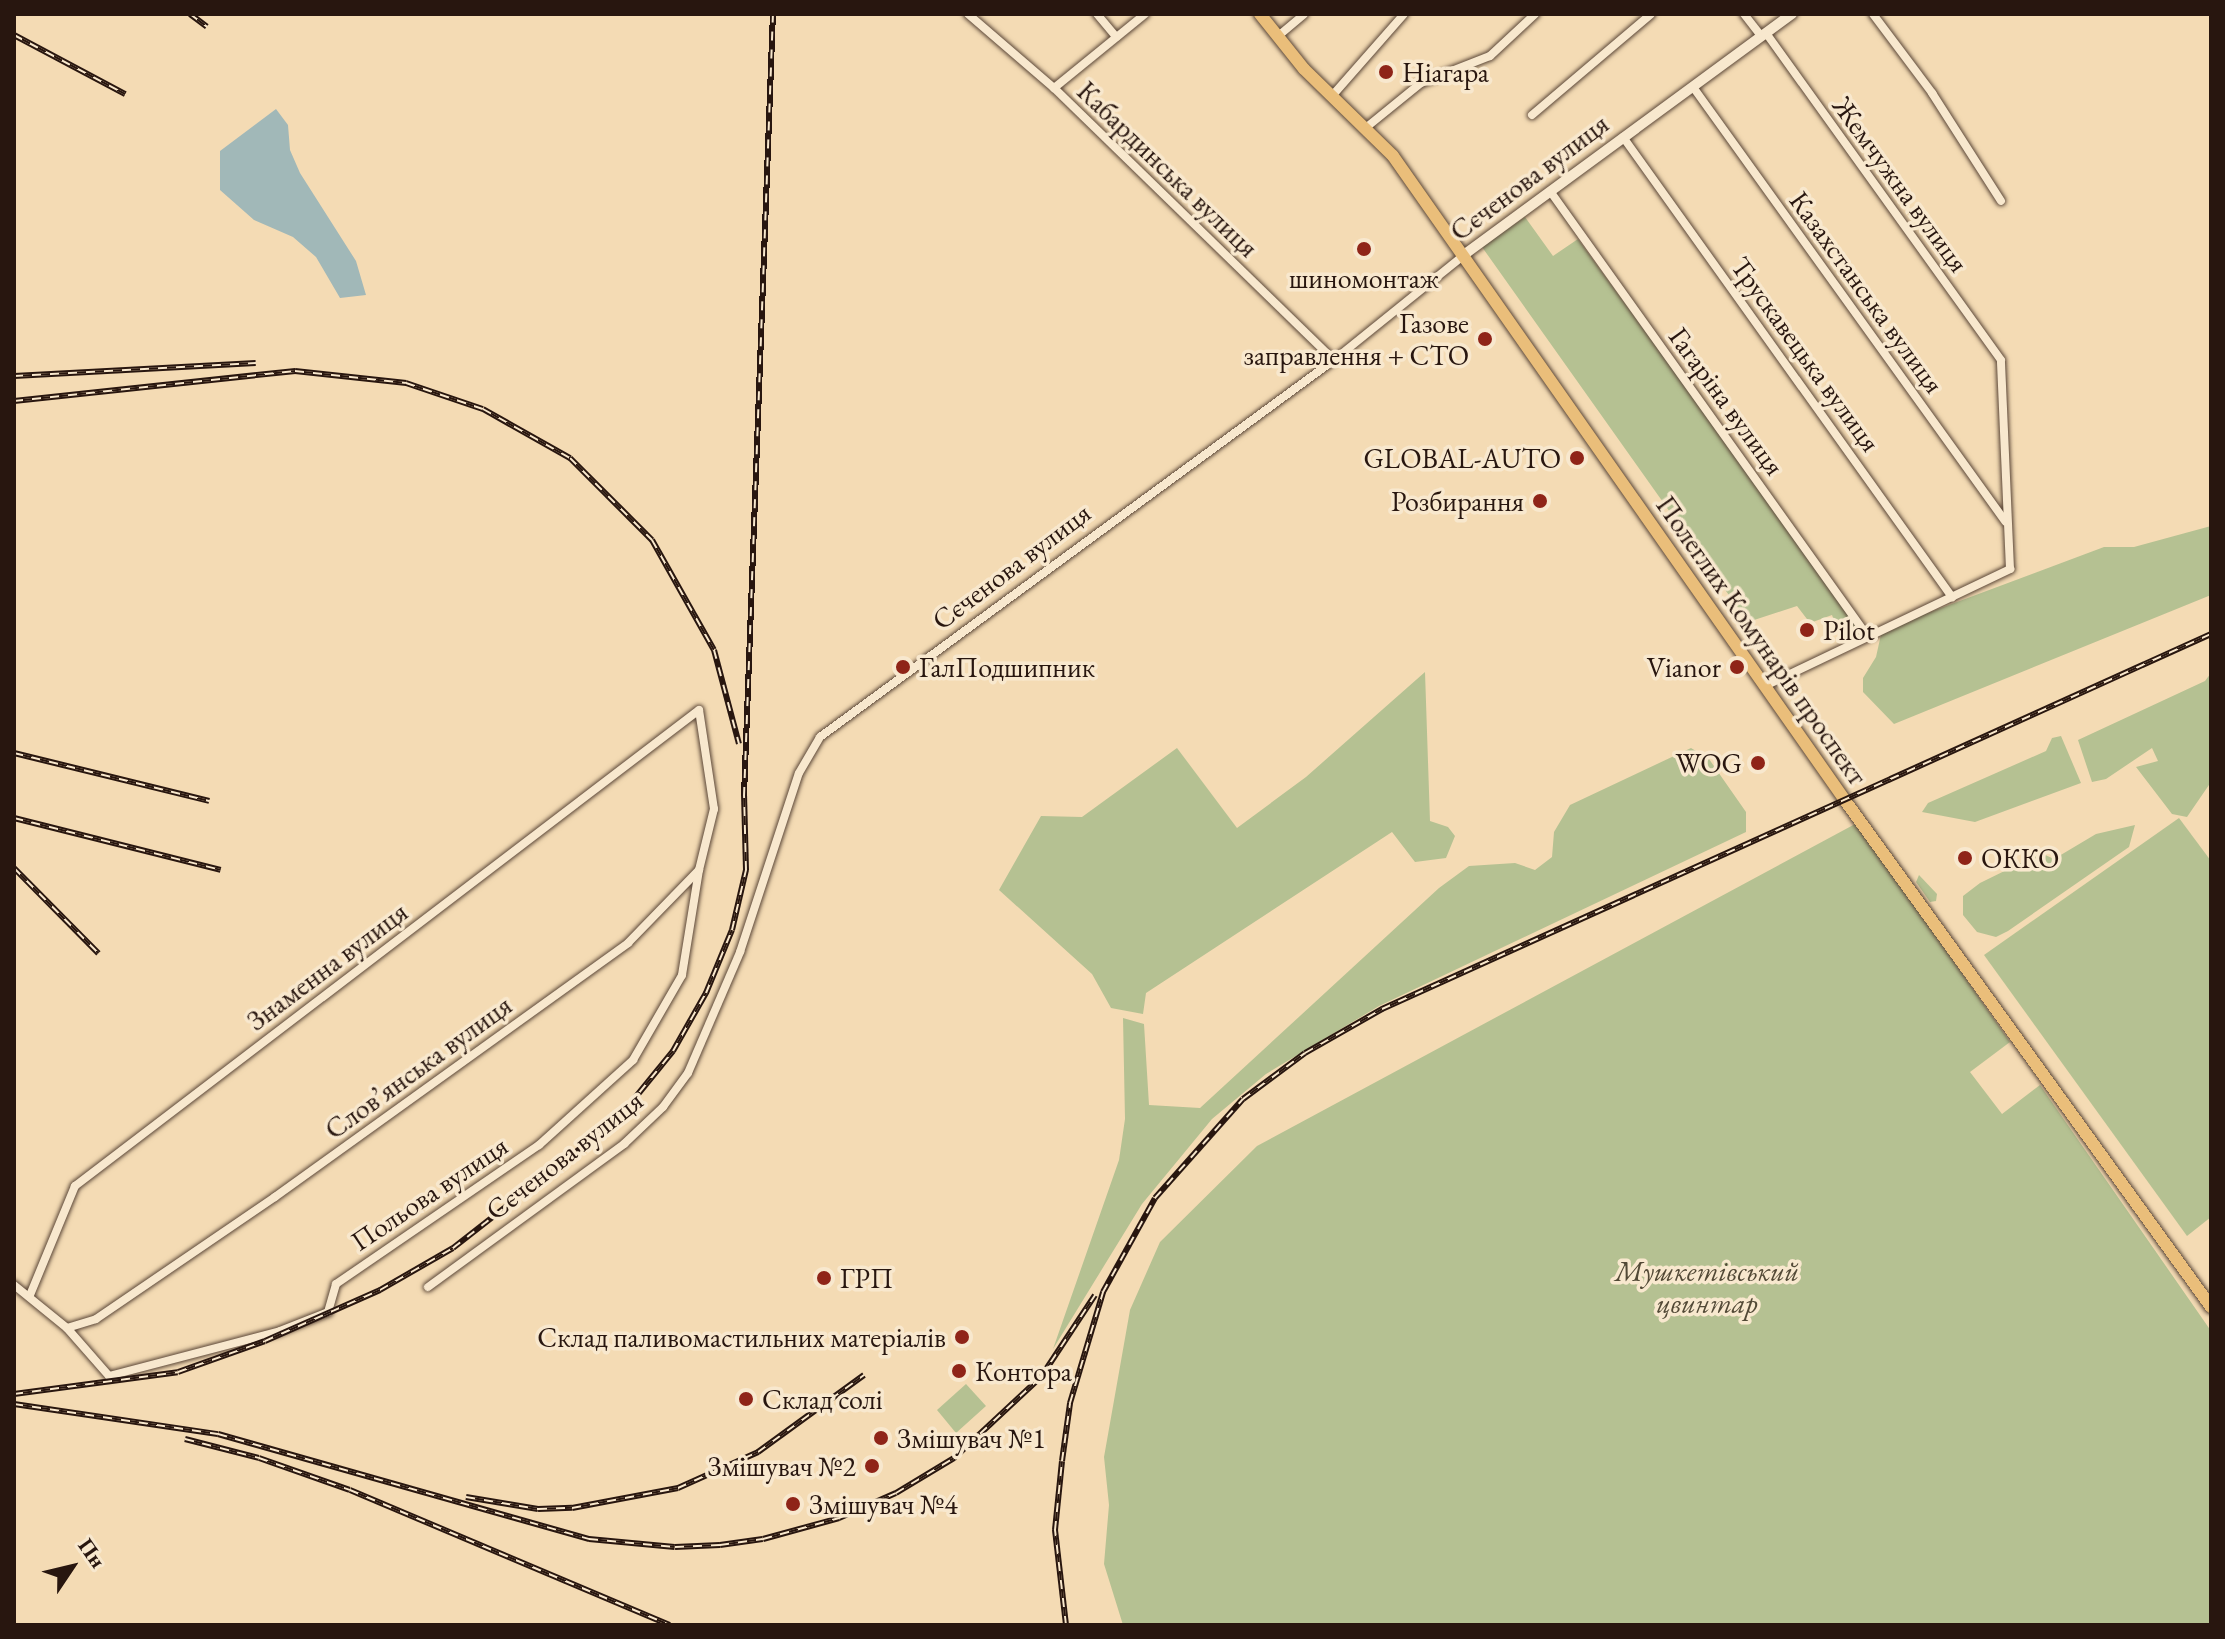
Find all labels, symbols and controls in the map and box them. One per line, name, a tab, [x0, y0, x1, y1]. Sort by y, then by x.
place label: Ніагара	[1402, 55, 1489, 89]
marker: Ніагара	[1377, 63, 1395, 81]
street label: Кабардинська вулиця	[1070, 74, 1266, 264]
street label: Жемчужна вулиця	[1826, 89, 1976, 279]
street label: Сєченова вулиця	[1443, 106, 1615, 248]
street label: Казахстанська вулиця	[1783, 185, 1951, 399]
marker: шиномонтаж	[1355, 240, 1373, 258]
street label: Трускавецька вулиця	[1724, 250, 1888, 458]
place label: шиномонтаж	[1289, 261, 1439, 295]
place label: Газове заправлення + СТО	[1243, 306, 1469, 372]
street label: Гагаріна вулиця	[1662, 321, 1792, 481]
marker: Газове заправлення + СТО	[1476, 330, 1494, 348]
place label: GLOBAL-AUTO	[1363, 441, 1561, 475]
marker: GLOBAL-AUTO	[1568, 449, 1586, 467]
place label: Розбирання	[1391, 484, 1524, 518]
street label: Полеглих Комунарів проспект	[1649, 489, 1875, 791]
marker: Розбирання	[1531, 492, 1549, 510]
street label: Сєченова вулиця	[925, 495, 1097, 637]
place label: Pilot	[1823, 613, 1875, 647]
marker: Pilot	[1798, 621, 1816, 639]
place label: ГалПодшипник	[919, 650, 1095, 684]
place label: Vianor	[1647, 650, 1721, 684]
marker: ГалПодшипник	[894, 658, 912, 676]
marker: Vianor	[1728, 658, 1746, 676]
place label: WOG	[1676, 746, 1742, 780]
marker: WOG	[1749, 754, 1767, 772]
place label: ОККО	[1981, 841, 2059, 875]
marker: ОККО	[1956, 849, 1974, 867]
street label: Знаменна вулиця	[240, 895, 414, 1037]
street label: Слов’янська вулиця	[318, 988, 518, 1146]
street label: Сєченова вулиця	[479, 1083, 649, 1227]
street label: Польова вулиця	[344, 1128, 514, 1258]
park label: Мушкетівський цвинтар	[1615, 1254, 1799, 1320]
place label: ГРП	[840, 1261, 893, 1295]
marker: ГРП	[815, 1269, 833, 1287]
place label: Склад паливомастильних матеріалів	[537, 1320, 946, 1354]
marker: Склад паливомастильних матеріалів	[953, 1328, 971, 1346]
place label: Контора	[975, 1354, 1072, 1388]
marker: Контора	[950, 1362, 968, 1380]
place label: Склад солі	[762, 1382, 883, 1416]
marker: Склад солі	[737, 1390, 755, 1408]
place label: Змішувач №1	[897, 1421, 1046, 1455]
marker: Змішувач №1	[872, 1429, 890, 1447]
place label: Змішувач №2	[707, 1449, 856, 1483]
marker: Змішувач №2	[863, 1457, 881, 1475]
place label: Змішувач №4	[809, 1487, 958, 1521]
marker: Змішувач №4	[784, 1495, 802, 1513]
north arrow	[32, 1527, 112, 1607]
text: Пн	[72, 1532, 113, 1574]

